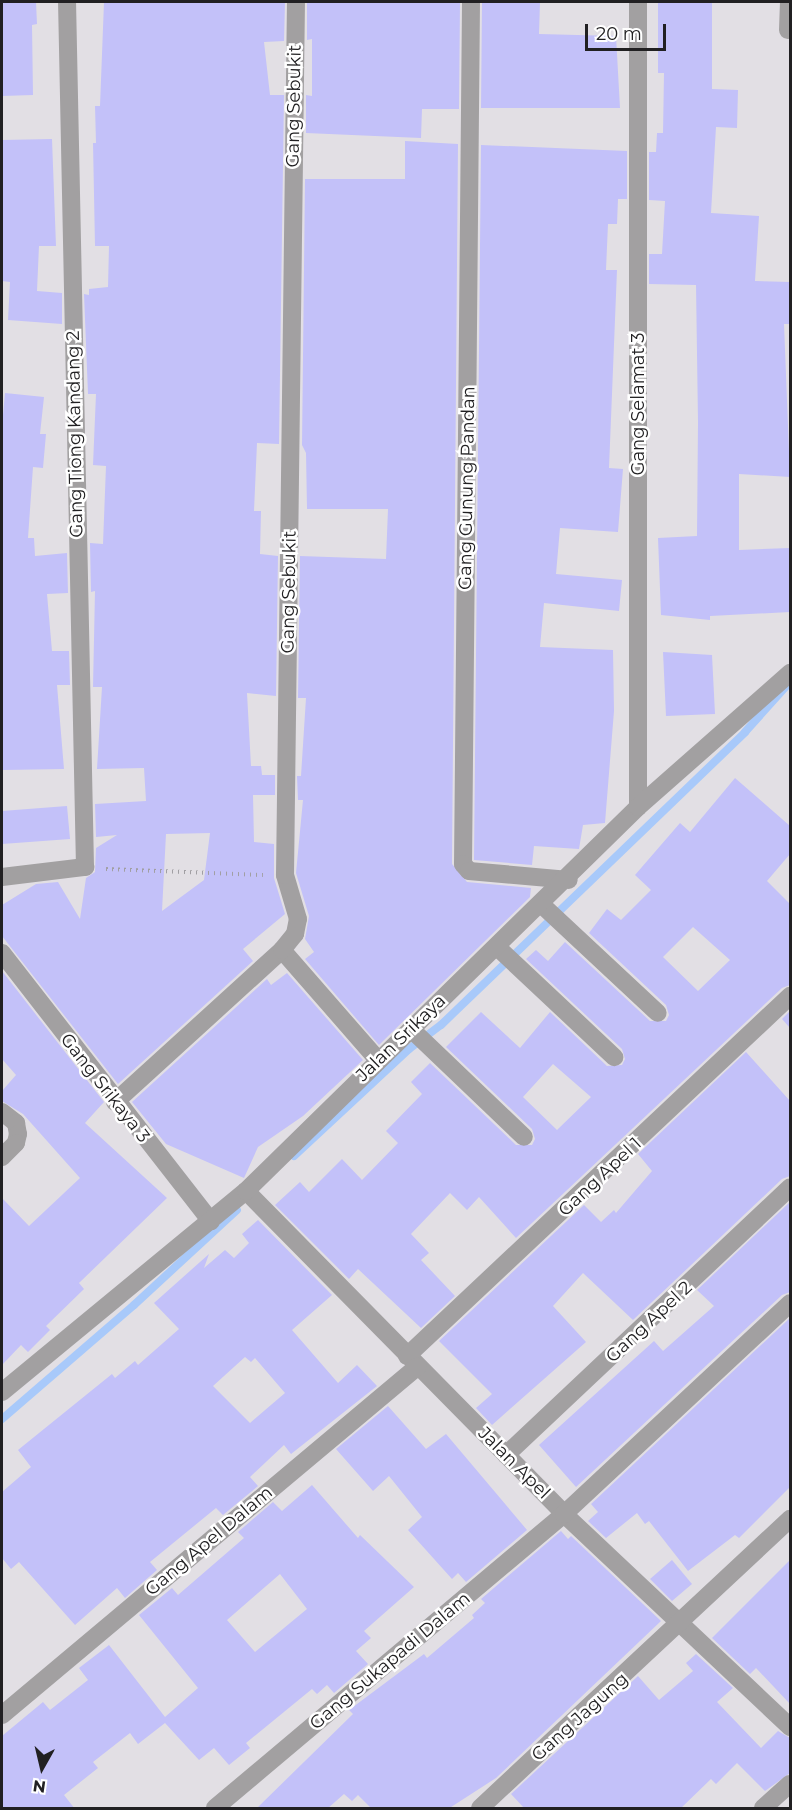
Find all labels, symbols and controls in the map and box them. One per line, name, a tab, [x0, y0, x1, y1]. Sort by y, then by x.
scale bar	[588, 12, 669, 50]
text: 20 m	[596, 23, 642, 45]
street label: Gang Sebukit	[282, 44, 306, 168]
street label: Gang Tiong Kandang 2	[62, 330, 88, 538]
street label: Gang Selamat 3	[627, 332, 649, 476]
street label: Gang Gunung Pandan	[454, 386, 480, 590]
street label: Gang Sebukit	[277, 530, 301, 654]
street label: Jalan Srikaya	[352, 990, 450, 1086]
street label: Gang Srikaya 3	[56, 1029, 154, 1147]
street label: Gang Apel 1	[554, 1133, 646, 1221]
street label: Gang Apel 2	[602, 1277, 696, 1367]
street label: Jalan Apel	[474, 1423, 554, 1503]
street label: Gang Apel Dalam	[141, 1482, 277, 1600]
street label: Gang Sukapadi Dalam	[305, 1588, 475, 1734]
street label: Gang Jagung	[527, 1668, 633, 1766]
north arrow	[12, 1738, 72, 1798]
text: N	[32, 1776, 47, 1797]

